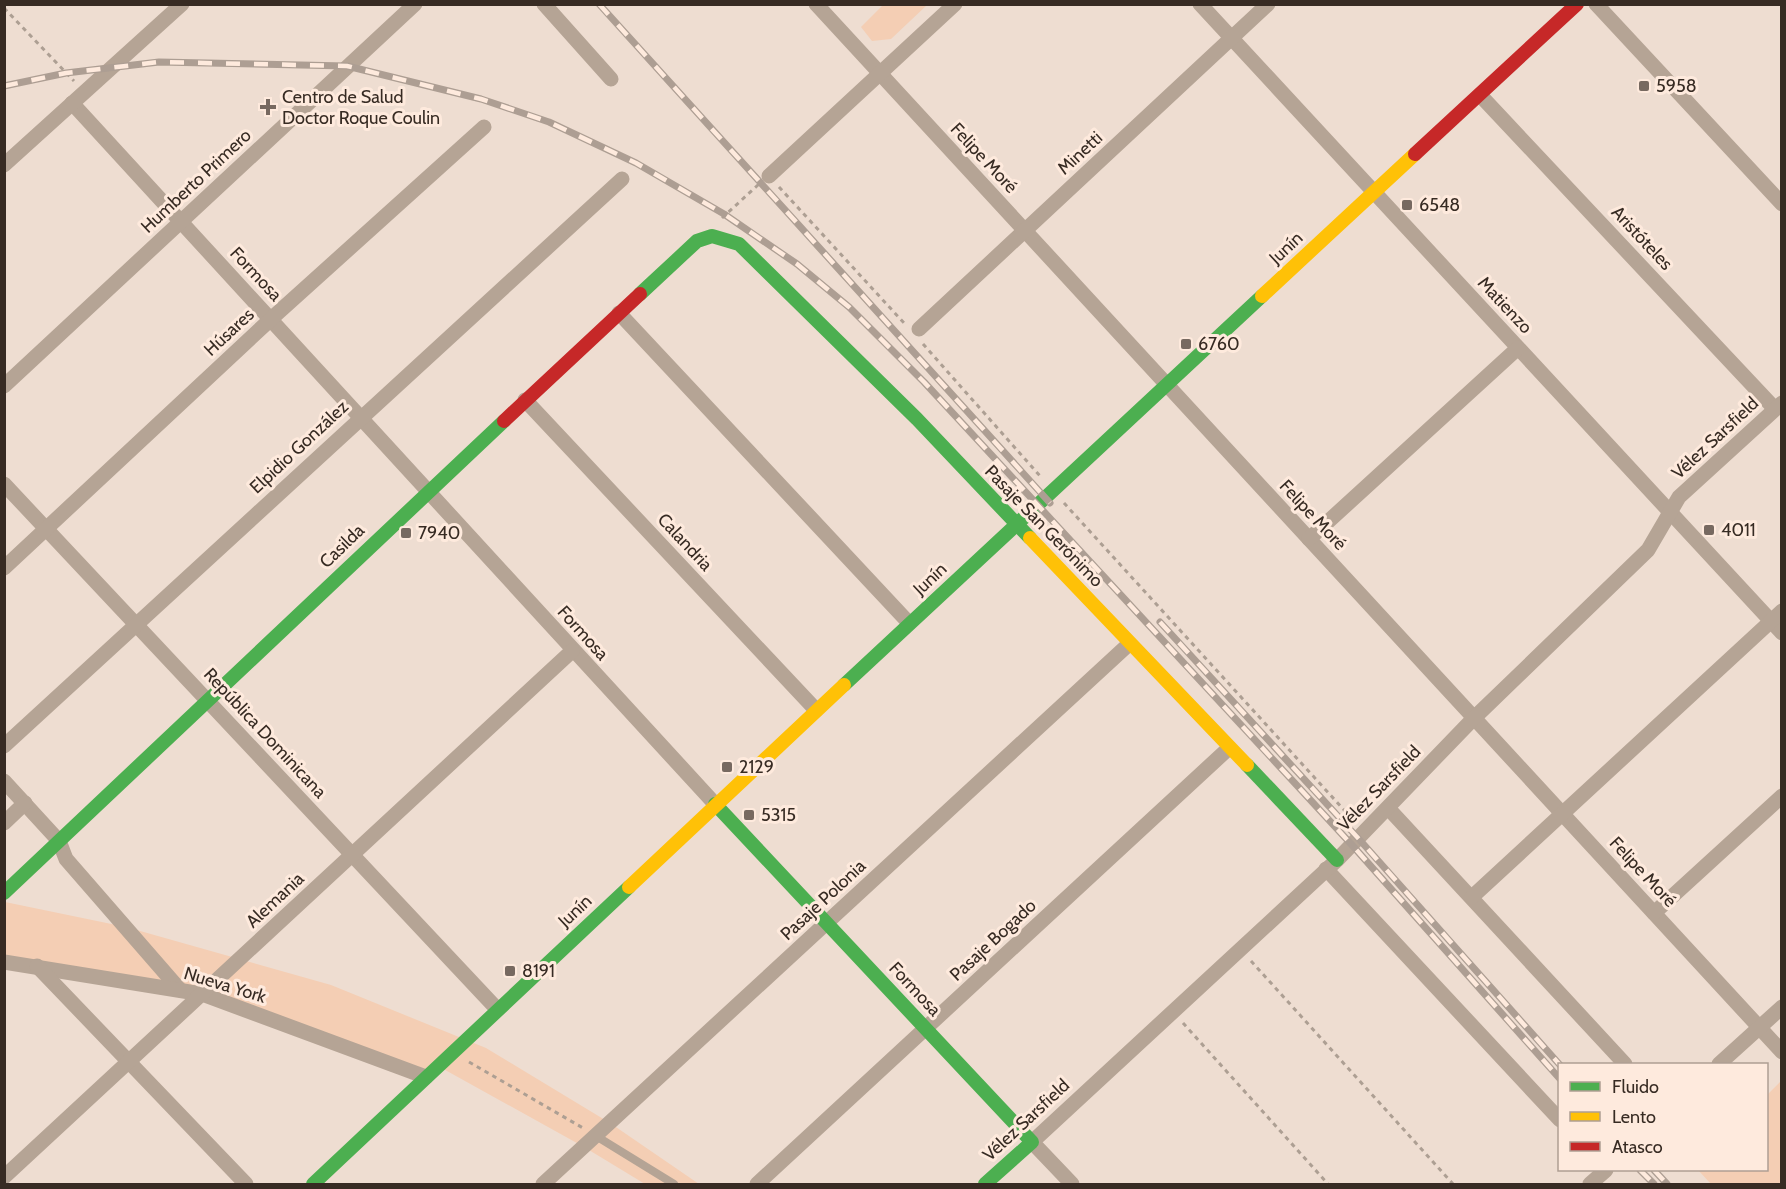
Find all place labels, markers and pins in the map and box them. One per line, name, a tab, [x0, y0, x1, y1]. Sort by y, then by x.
place label: 5958	[1656, 75, 1697, 97]
marker: 5958	[1637, 79, 1651, 93]
place label: Centro de Salud Doctor Roque Coulin	[282, 86, 440, 129]
marker: Centro de Salud Doctor Roque Coulin	[259, 98, 277, 116]
place label: 6548	[1419, 194, 1460, 216]
marker: 6548	[1400, 198, 1414, 212]
place label: 6760	[1198, 333, 1240, 355]
marker: 6760	[1179, 337, 1193, 351]
place label: 4011	[1721, 519, 1756, 541]
place label: 7940	[418, 522, 460, 544]
marker: 4011	[1702, 523, 1716, 537]
marker: 7940	[399, 526, 413, 540]
place label: 2129	[739, 756, 774, 778]
marker: 2129	[720, 760, 734, 774]
place label: 5315	[761, 804, 796, 826]
marker: 5315	[742, 808, 756, 822]
place label: 8191	[522, 960, 555, 982]
marker: 8191	[503, 964, 517, 978]

